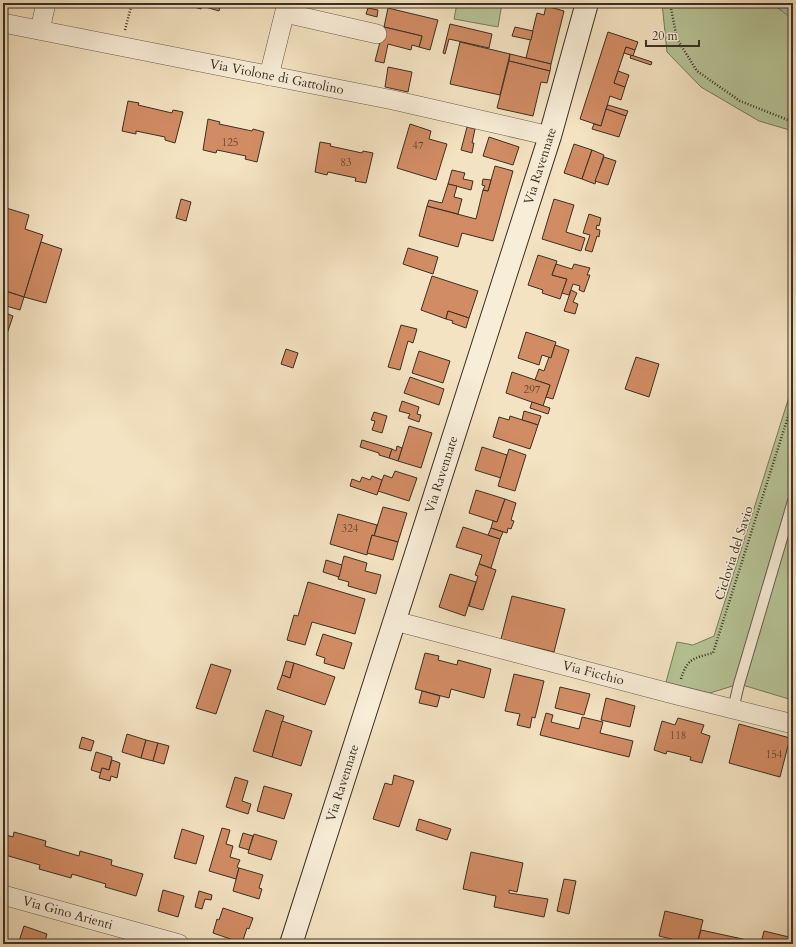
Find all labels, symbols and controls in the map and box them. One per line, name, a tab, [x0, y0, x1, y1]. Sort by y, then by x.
scale bar	[646, 22, 699, 48]
text: 20 m	[652, 28, 679, 44]
street label: Via Violone di Gattolino	[208, 55, 345, 99]
street label: Via Ravennate	[520, 125, 561, 207]
house number: 125	[222, 135, 238, 150]
house number: 47	[412, 138, 424, 153]
house number: 83	[340, 155, 352, 170]
house number: 297	[524, 382, 541, 397]
street label: Via Ravennate	[421, 434, 462, 515]
street label: Ciclovia del Savio	[710, 504, 758, 602]
house number: 324	[342, 521, 359, 536]
street label: Via Ficchio	[560, 656, 626, 690]
house number: 118	[670, 728, 686, 743]
street label: Via Ravennate	[322, 742, 363, 824]
house number: 154	[766, 747, 783, 762]
street label: Via Gino Arienti	[20, 892, 115, 934]

